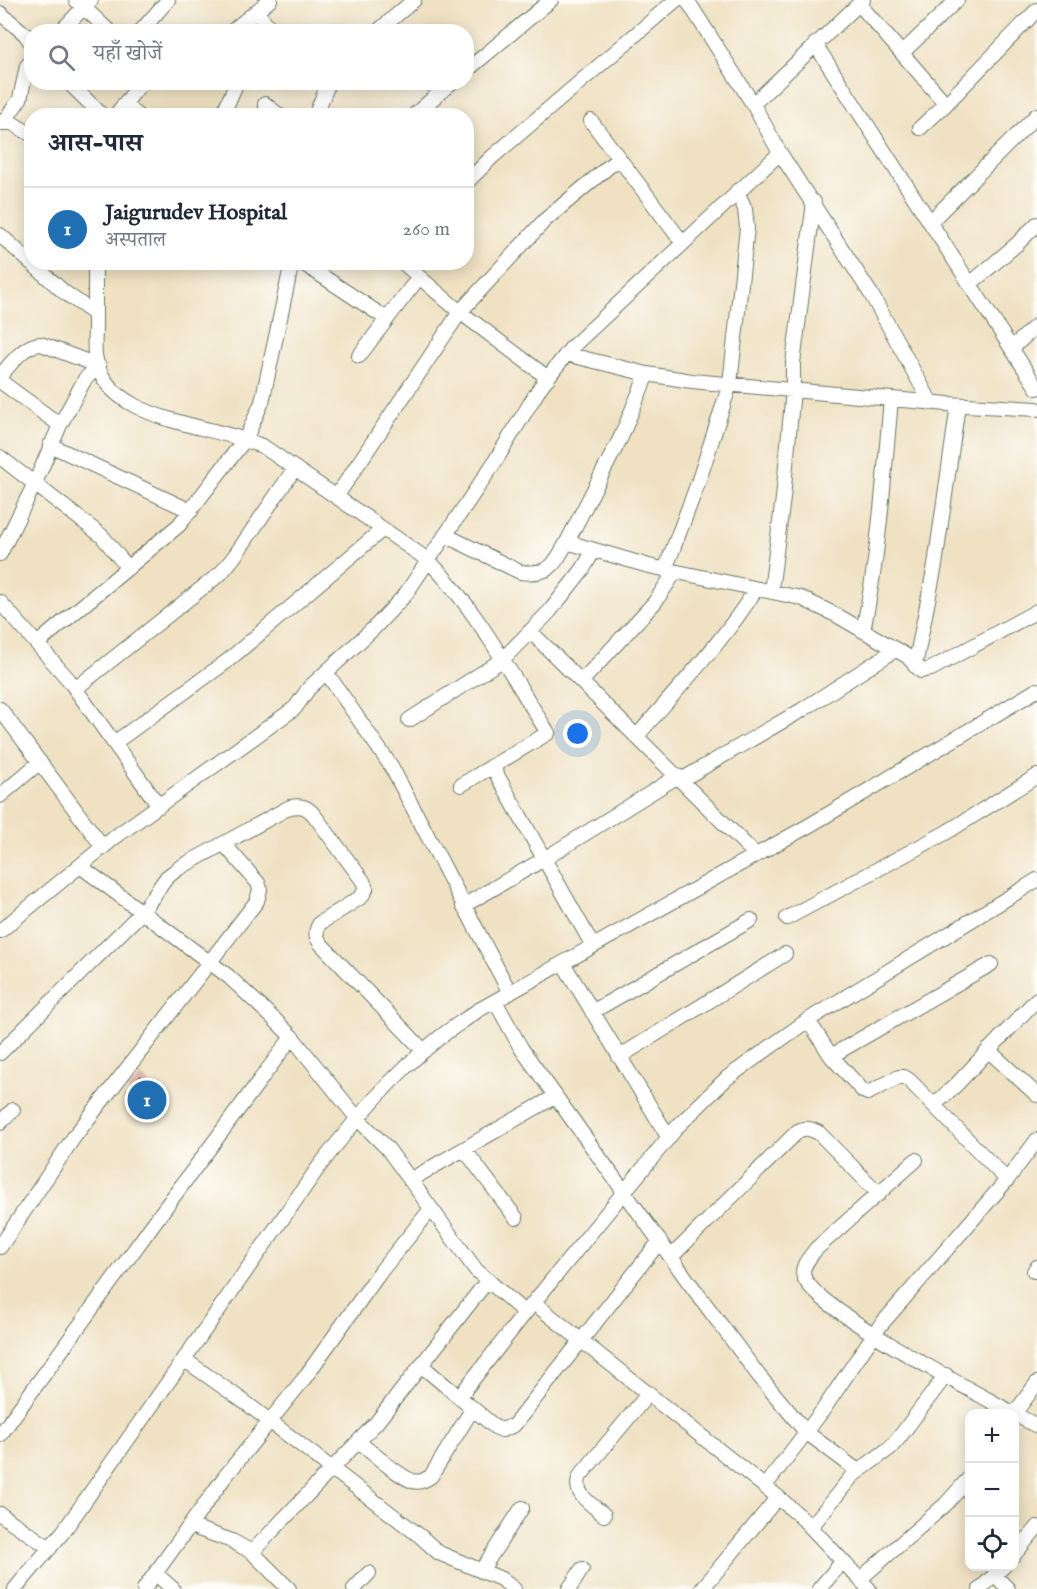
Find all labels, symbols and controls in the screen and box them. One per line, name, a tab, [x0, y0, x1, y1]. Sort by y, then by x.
search box	[24, 24, 474, 90]
text: यहाँ खोजें	[93, 40, 162, 68]
icon: search	[45, 41, 78, 74]
text: आस-पास	[48, 127, 143, 160]
text: Jaigurudev Hospital	[105, 199, 287, 227]
text: 1	[64, 217, 71, 242]
text: 260 m	[403, 217, 450, 242]
text: अस्पताल	[105, 228, 166, 253]
your location	[563, 719, 592, 748]
pin: 1	[128, 1078, 166, 1122]
map controls	[965, 1409, 1019, 1571]
button: +	[965, 1409, 1019, 1463]
button: −	[965, 1463, 1019, 1517]
button: locate	[965, 1517, 1019, 1571]

